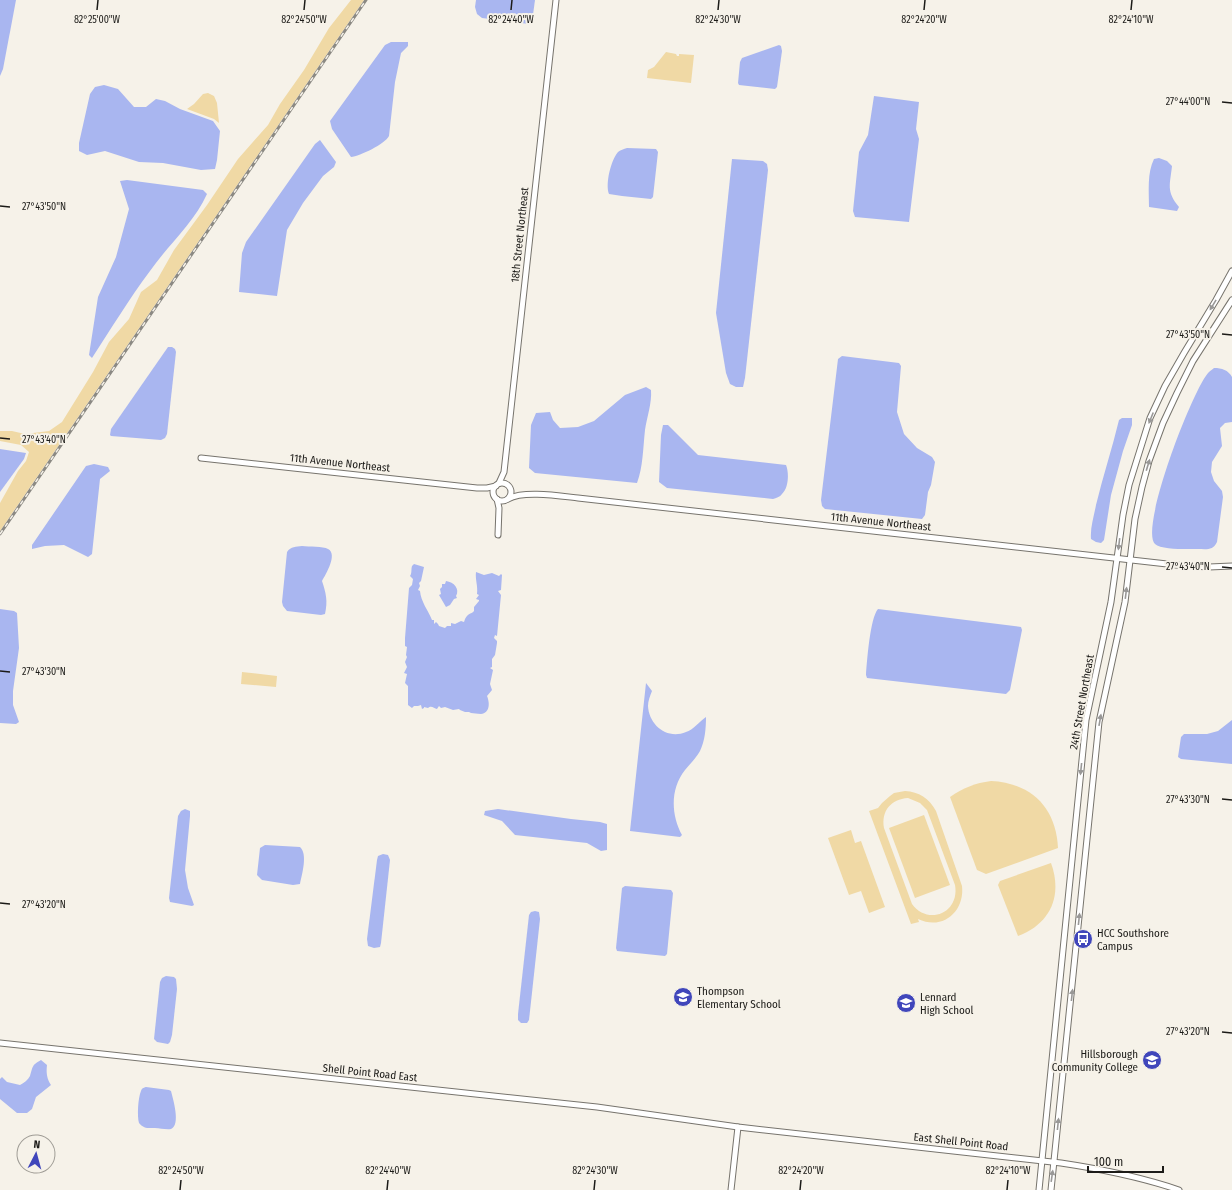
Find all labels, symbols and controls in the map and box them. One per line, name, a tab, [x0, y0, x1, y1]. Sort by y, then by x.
text: 82°25'00"W	[74, 14, 121, 26]
text: 82°24'50"W	[281, 14, 327, 26]
text: 82°24'40"W	[488, 14, 534, 26]
text: 82°24'30"W	[695, 14, 741, 26]
text: 82°24'20"W	[901, 14, 947, 26]
text: 82°24'10"W	[1109, 14, 1154, 26]
text: 27°44'00"N	[1166, 96, 1210, 108]
street label: 18th Street Northeast	[509, 186, 532, 283]
text: 27°43'50"N	[22, 201, 66, 213]
one-way arrow	[1210, 299, 1217, 311]
text: 27°43'50"N	[1166, 329, 1210, 341]
one-way arrow	[1147, 413, 1153, 425]
text: 27°43'40"N	[22, 434, 66, 446]
street label: 11th Avenue Northeast	[289, 451, 391, 475]
one-way arrow	[1145, 459, 1151, 471]
street label: 11th Avenue Northeast	[830, 510, 932, 534]
one-way arrow	[1116, 538, 1122, 550]
text: 27°43'40"N	[1166, 561, 1210, 573]
one-way arrow	[1123, 587, 1129, 599]
street label: 24th Street Northeast	[1067, 653, 1097, 751]
text: 27°43'30"N	[22, 666, 66, 678]
one-way arrow	[1097, 714, 1103, 726]
one-way arrow	[1078, 762, 1084, 775]
text: 27°43'30"N	[1166, 794, 1210, 806]
text: 27°43'20"N	[22, 899, 66, 911]
one-way arrow	[1076, 913, 1083, 925]
place label: HCC Southshore Campus	[1097, 927, 1169, 953]
bus stop icon: HCC Southshore Campus	[1072, 928, 1094, 950]
place label: Thompson Elementary School	[697, 985, 781, 1011]
school or university icon: Thompson Elementary School	[672, 986, 694, 1008]
one-way arrow	[1068, 989, 1075, 1001]
place label: Lennard High School	[920, 991, 974, 1017]
school or university icon: Lennard High School	[895, 992, 917, 1014]
text: 27°43'20"N	[1166, 1026, 1210, 1038]
place label: Hillsborough Community College	[1052, 1048, 1138, 1074]
school or university icon: Hillsborough Community College	[1141, 1049, 1163, 1071]
street label: Shell Point Road East	[322, 1062, 418, 1084]
one-way arrow	[1055, 1118, 1062, 1130]
street label: East Shell Point Road	[913, 1131, 1009, 1153]
north arrow	[16, 1134, 56, 1174]
text: N	[33, 1138, 41, 1151]
scale bar	[1088, 1148, 1163, 1174]
text: 100 m	[1094, 1155, 1123, 1169]
text: 82°24'50"W	[158, 1165, 204, 1177]
text: 82°24'40"W	[365, 1165, 411, 1177]
text: 82°24'30"W	[572, 1165, 618, 1177]
text: 82°24'20"W	[778, 1165, 824, 1177]
text: 82°24'10"W	[986, 1165, 1031, 1177]
one-way arrow	[1049, 1170, 1055, 1182]

